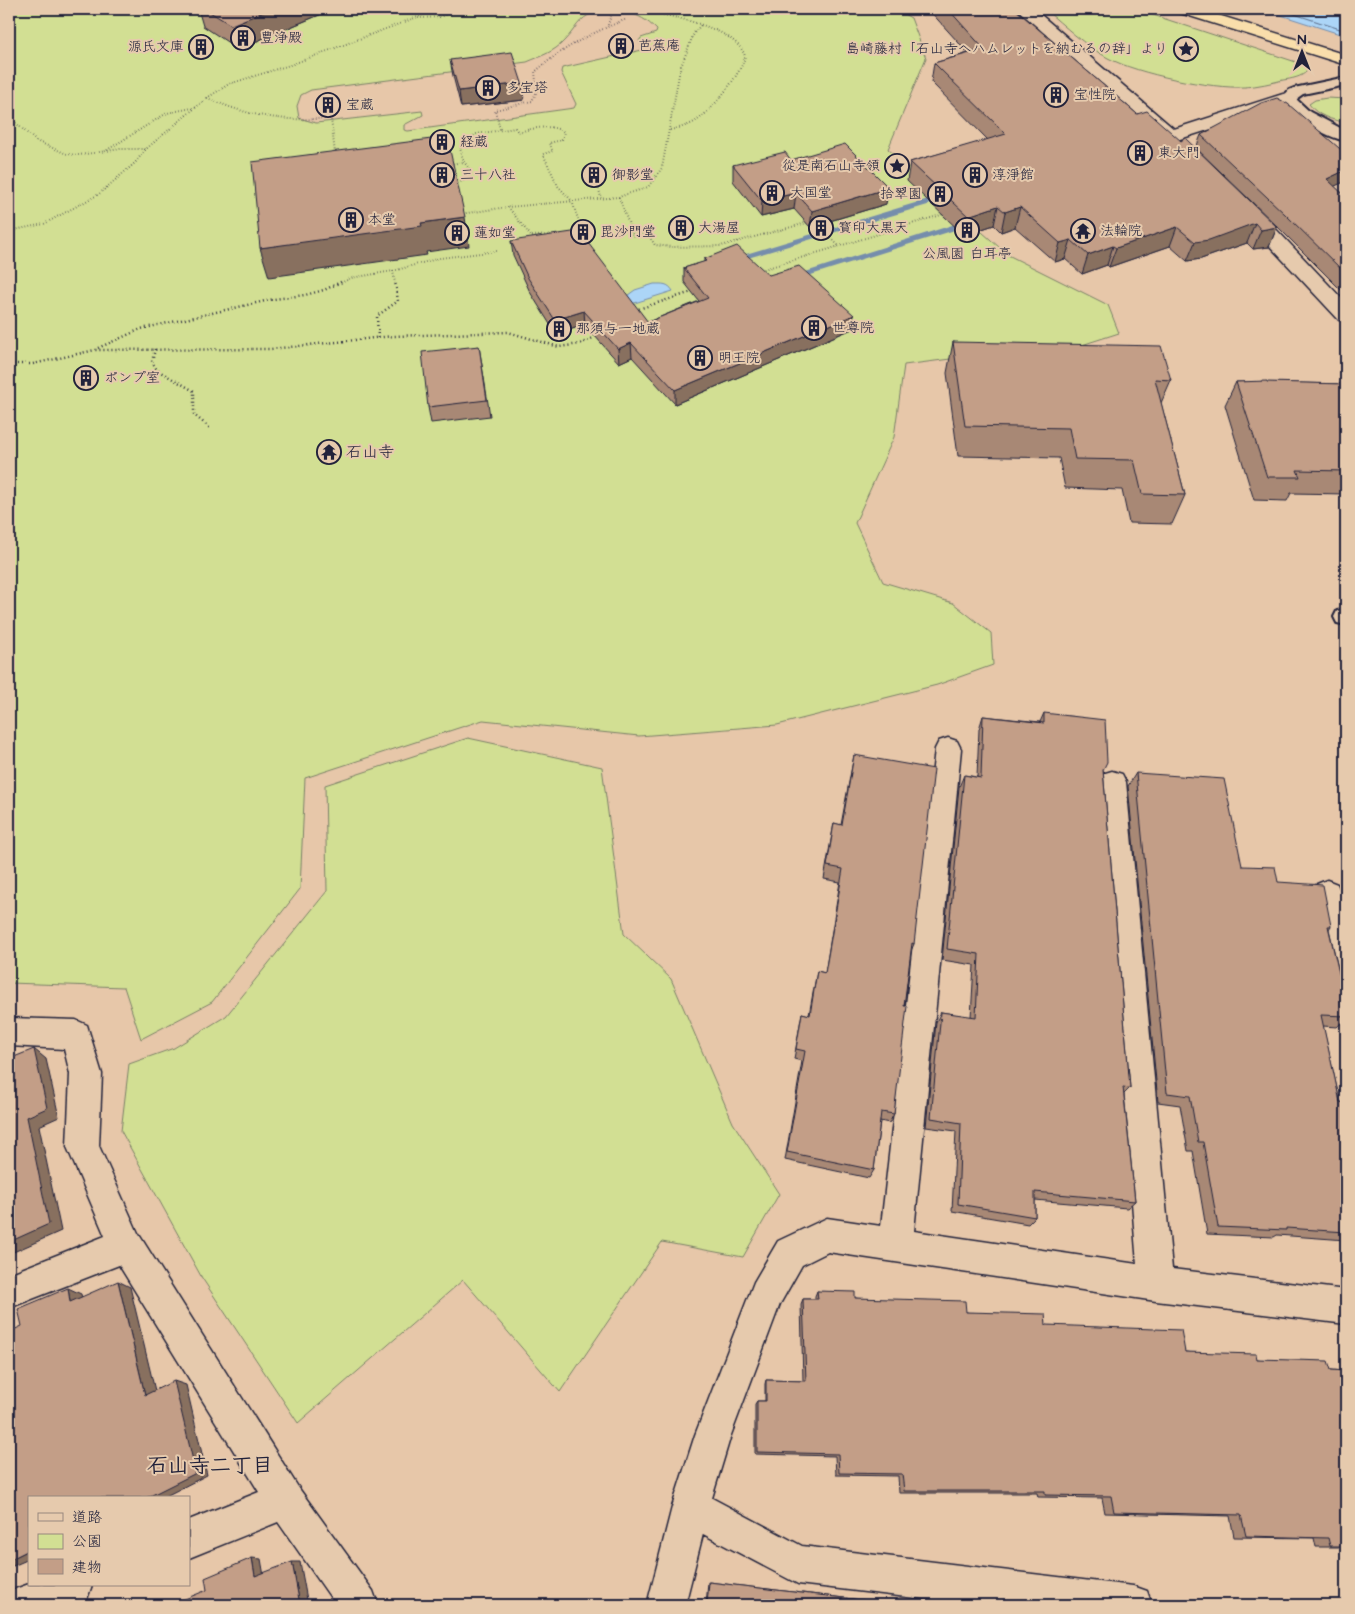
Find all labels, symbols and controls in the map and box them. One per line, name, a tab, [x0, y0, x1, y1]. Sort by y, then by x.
building icon: 豊浄殿	[230, 25, 256, 51]
place label: 豊浄殿	[260, 28, 302, 48]
north arrow	[1278, 28, 1328, 78]
text: N	[1298, 30, 1307, 50]
building icon: 芭蕉庵	[608, 33, 634, 59]
building icon: 源氏文庫	[188, 34, 214, 60]
place label: 芭蕉庵	[638, 36, 680, 56]
place icon: 島崎藤村「石山寺へハムレットを納むるの辞」より	[1173, 36, 1199, 62]
place label: 源氏文庫	[128, 37, 184, 57]
place label: 島崎藤村「石山寺へハムレットを納むるの辞」より	[846, 39, 1168, 59]
building icon: 多宝塔	[475, 75, 501, 101]
place label: 多宝塔	[506, 78, 548, 98]
building icon: 宝性院	[1043, 82, 1069, 108]
place label: 宝性院	[1074, 85, 1116, 105]
building icon: 宝蔵	[315, 92, 341, 118]
place label: 宝蔵	[346, 95, 374, 115]
building icon: 経蔵	[429, 129, 455, 155]
place label: 経蔵	[460, 132, 488, 152]
building icon: 東大門	[1127, 140, 1153, 166]
place label: 東大門	[1158, 143, 1200, 163]
place icon: 從是南石山寺領	[884, 153, 910, 179]
place label: 從是南石山寺領	[782, 156, 880, 176]
building icon: 三十八社	[429, 162, 455, 188]
building icon: 御影堂	[581, 162, 607, 188]
building icon: 淳淨館	[962, 162, 988, 188]
place label: 三十八社	[460, 165, 516, 185]
place label: 御影堂	[612, 165, 654, 185]
place label: 淳淨館	[992, 165, 1034, 185]
building icon: 大国堂	[759, 180, 785, 206]
building icon: 拾翠園	[927, 181, 953, 207]
place label: 大国堂	[790, 183, 832, 203]
place label: 拾翠園	[880, 184, 922, 204]
building icon: 本堂	[338, 207, 364, 233]
place label: 本堂	[368, 210, 396, 230]
building icon: 大湯屋	[668, 215, 694, 241]
building icon: 寳印大黒天	[808, 215, 834, 241]
building icon: 公風園 白耳亭	[954, 217, 980, 243]
place label: 大湯屋	[698, 218, 740, 238]
place label: 寳印大黒天	[838, 218, 908, 238]
temple icon: 法輪院	[1070, 218, 1096, 244]
building icon: 毘沙門堂	[570, 219, 596, 245]
building icon: 蓮如堂	[444, 220, 470, 246]
place label: 法輪院	[1100, 221, 1142, 241]
place label: 毘沙門堂	[600, 222, 656, 242]
place label: 蓮如堂	[474, 223, 516, 243]
place label: 公風園 白耳亭	[922, 244, 1012, 264]
building icon: 世尊院	[801, 315, 827, 341]
building icon: 那須与一地蔵	[546, 316, 572, 342]
place label: 世尊院	[832, 318, 874, 338]
place label: 那須与一地蔵	[576, 319, 660, 339]
building icon: 明王院	[687, 345, 713, 371]
place label: 明王院	[718, 348, 760, 368]
building icon: ポンプ室	[73, 365, 99, 391]
place label: ポンプ室	[104, 368, 160, 388]
temple icon: 石山寺	[316, 439, 342, 465]
place label: 石山寺	[346, 441, 394, 463]
district label: 石山寺二丁目	[147, 1451, 273, 1480]
legend	[28, 1496, 190, 1586]
text: 道路	[72, 1507, 102, 1528]
text: 公園	[72, 1531, 102, 1552]
text: 建物	[72, 1557, 102, 1578]

